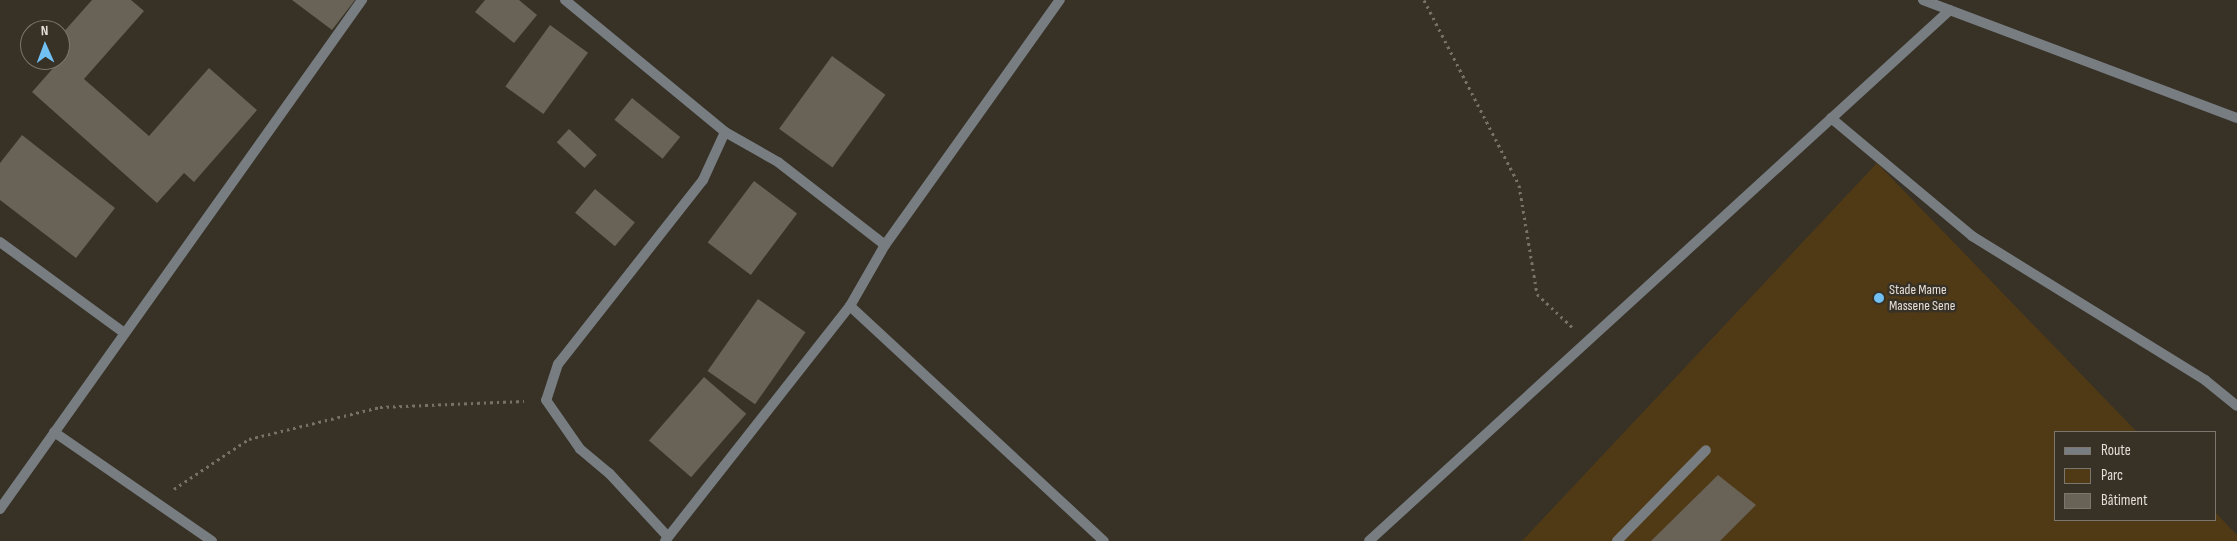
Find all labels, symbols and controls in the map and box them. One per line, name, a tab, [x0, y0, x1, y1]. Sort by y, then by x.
north arrow	[20, 20, 70, 70]
text: N	[40, 22, 49, 39]
place label: Stade Mame Massene Sene	[1889, 282, 1955, 314]
marker: Stade Mame Massene Sene	[1873, 292, 1885, 304]
legend	[2054, 431, 2217, 521]
text: Route	[2101, 441, 2131, 460]
text: Parc	[2101, 466, 2123, 485]
text: Bâtiment	[2101, 491, 2148, 510]

